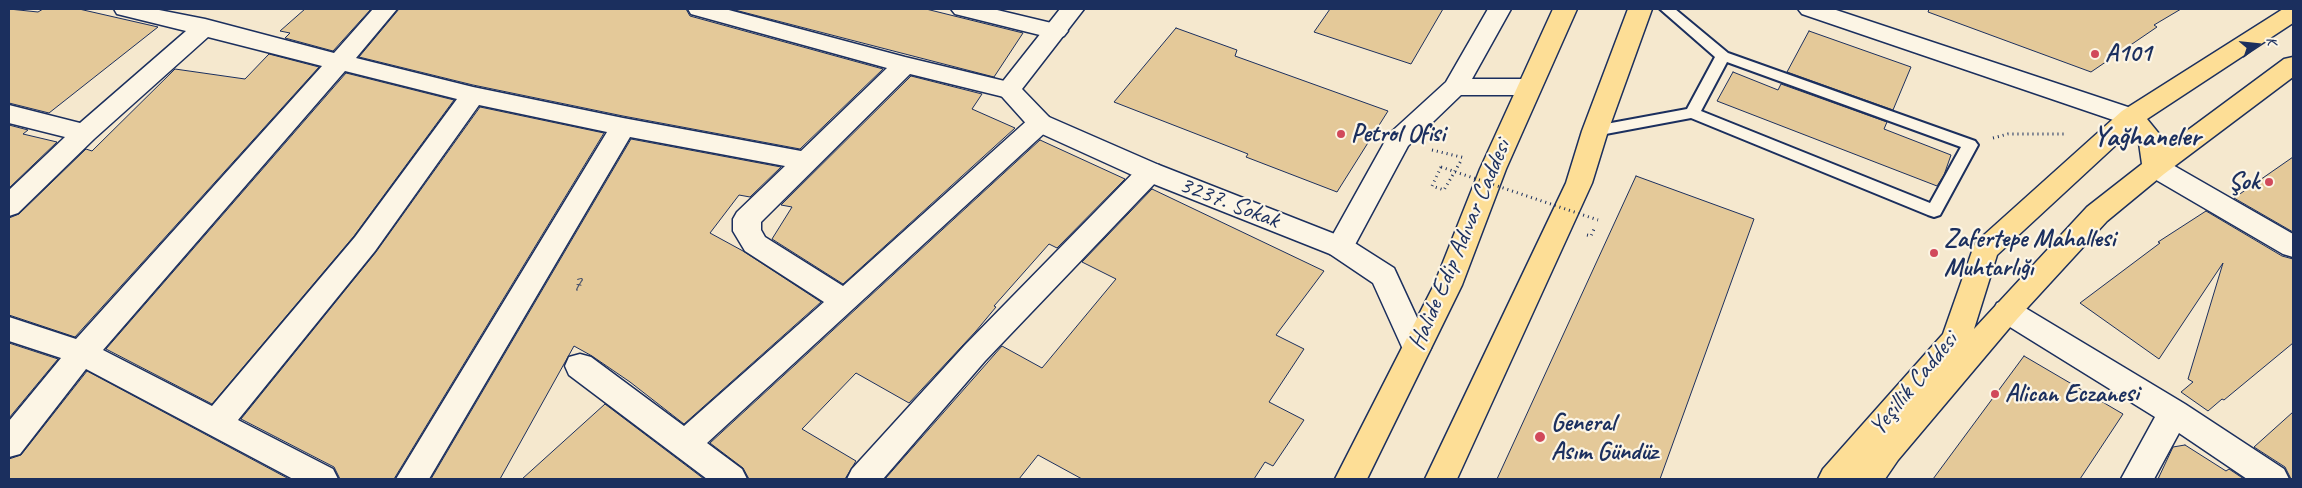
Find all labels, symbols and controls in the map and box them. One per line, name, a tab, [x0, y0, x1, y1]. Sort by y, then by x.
north arrow	[2232, 20, 2282, 70]
text: K	[2263, 35, 2281, 46]
place label: A101	[2105, 39, 2152, 69]
marker: A101	[2089, 48, 2101, 60]
place label: Petrol Ofisi	[1351, 119, 1445, 149]
district label: Yağhaneler	[2094, 121, 2200, 155]
marker: Petrol Ofisi	[1335, 128, 1347, 140]
street label: Halide Edip Adıvar Caddesi	[1402, 135, 1518, 355]
place label: Şok	[2228, 167, 2259, 197]
street label: 3237. Sokak	[1175, 170, 1283, 236]
marker: Şok	[2263, 176, 2275, 188]
place label: Zafertepe Mahallesi Muhtarlığı	[1944, 224, 2115, 283]
marker: Zafertepe Mahallesi Muhtarlığı	[1928, 247, 1940, 259]
house number: 7	[572, 271, 582, 297]
street label: Yeşillik Caddesi	[1863, 326, 1965, 442]
place label: Alican Eczanesi	[2005, 379, 2139, 409]
marker: Alican Eczanesi	[1989, 388, 2001, 400]
place label: General Asım Gündüz	[1551, 408, 1657, 467]
marker: General Asım Gündüz	[1533, 430, 1547, 444]

